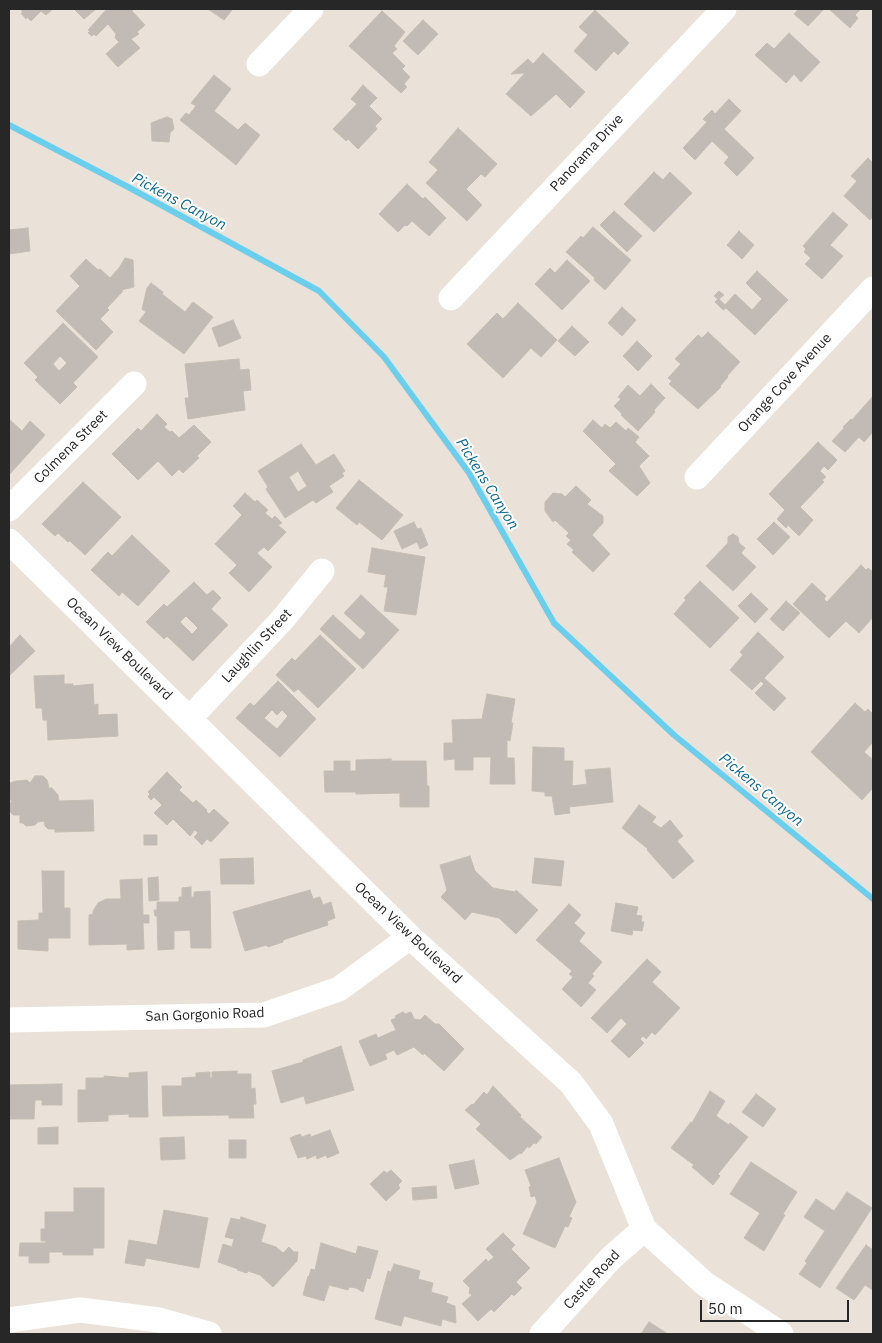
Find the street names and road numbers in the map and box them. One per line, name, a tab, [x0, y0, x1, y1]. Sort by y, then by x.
street label: Panorama Drive	[547, 111, 627, 195]
street label: Orange Cove Avenue	[735, 330, 835, 436]
street label: Colmena Street	[31, 407, 111, 487]
street label: Ocean View Boulevard	[63, 594, 175, 704]
street label: Laughlin Street	[219, 606, 295, 686]
street label: Ocean View Boulevard	[351, 879, 465, 987]
street label: San Gorgonio Road	[145, 1005, 265, 1025]
street label: Castle Road	[560, 1247, 624, 1313]

